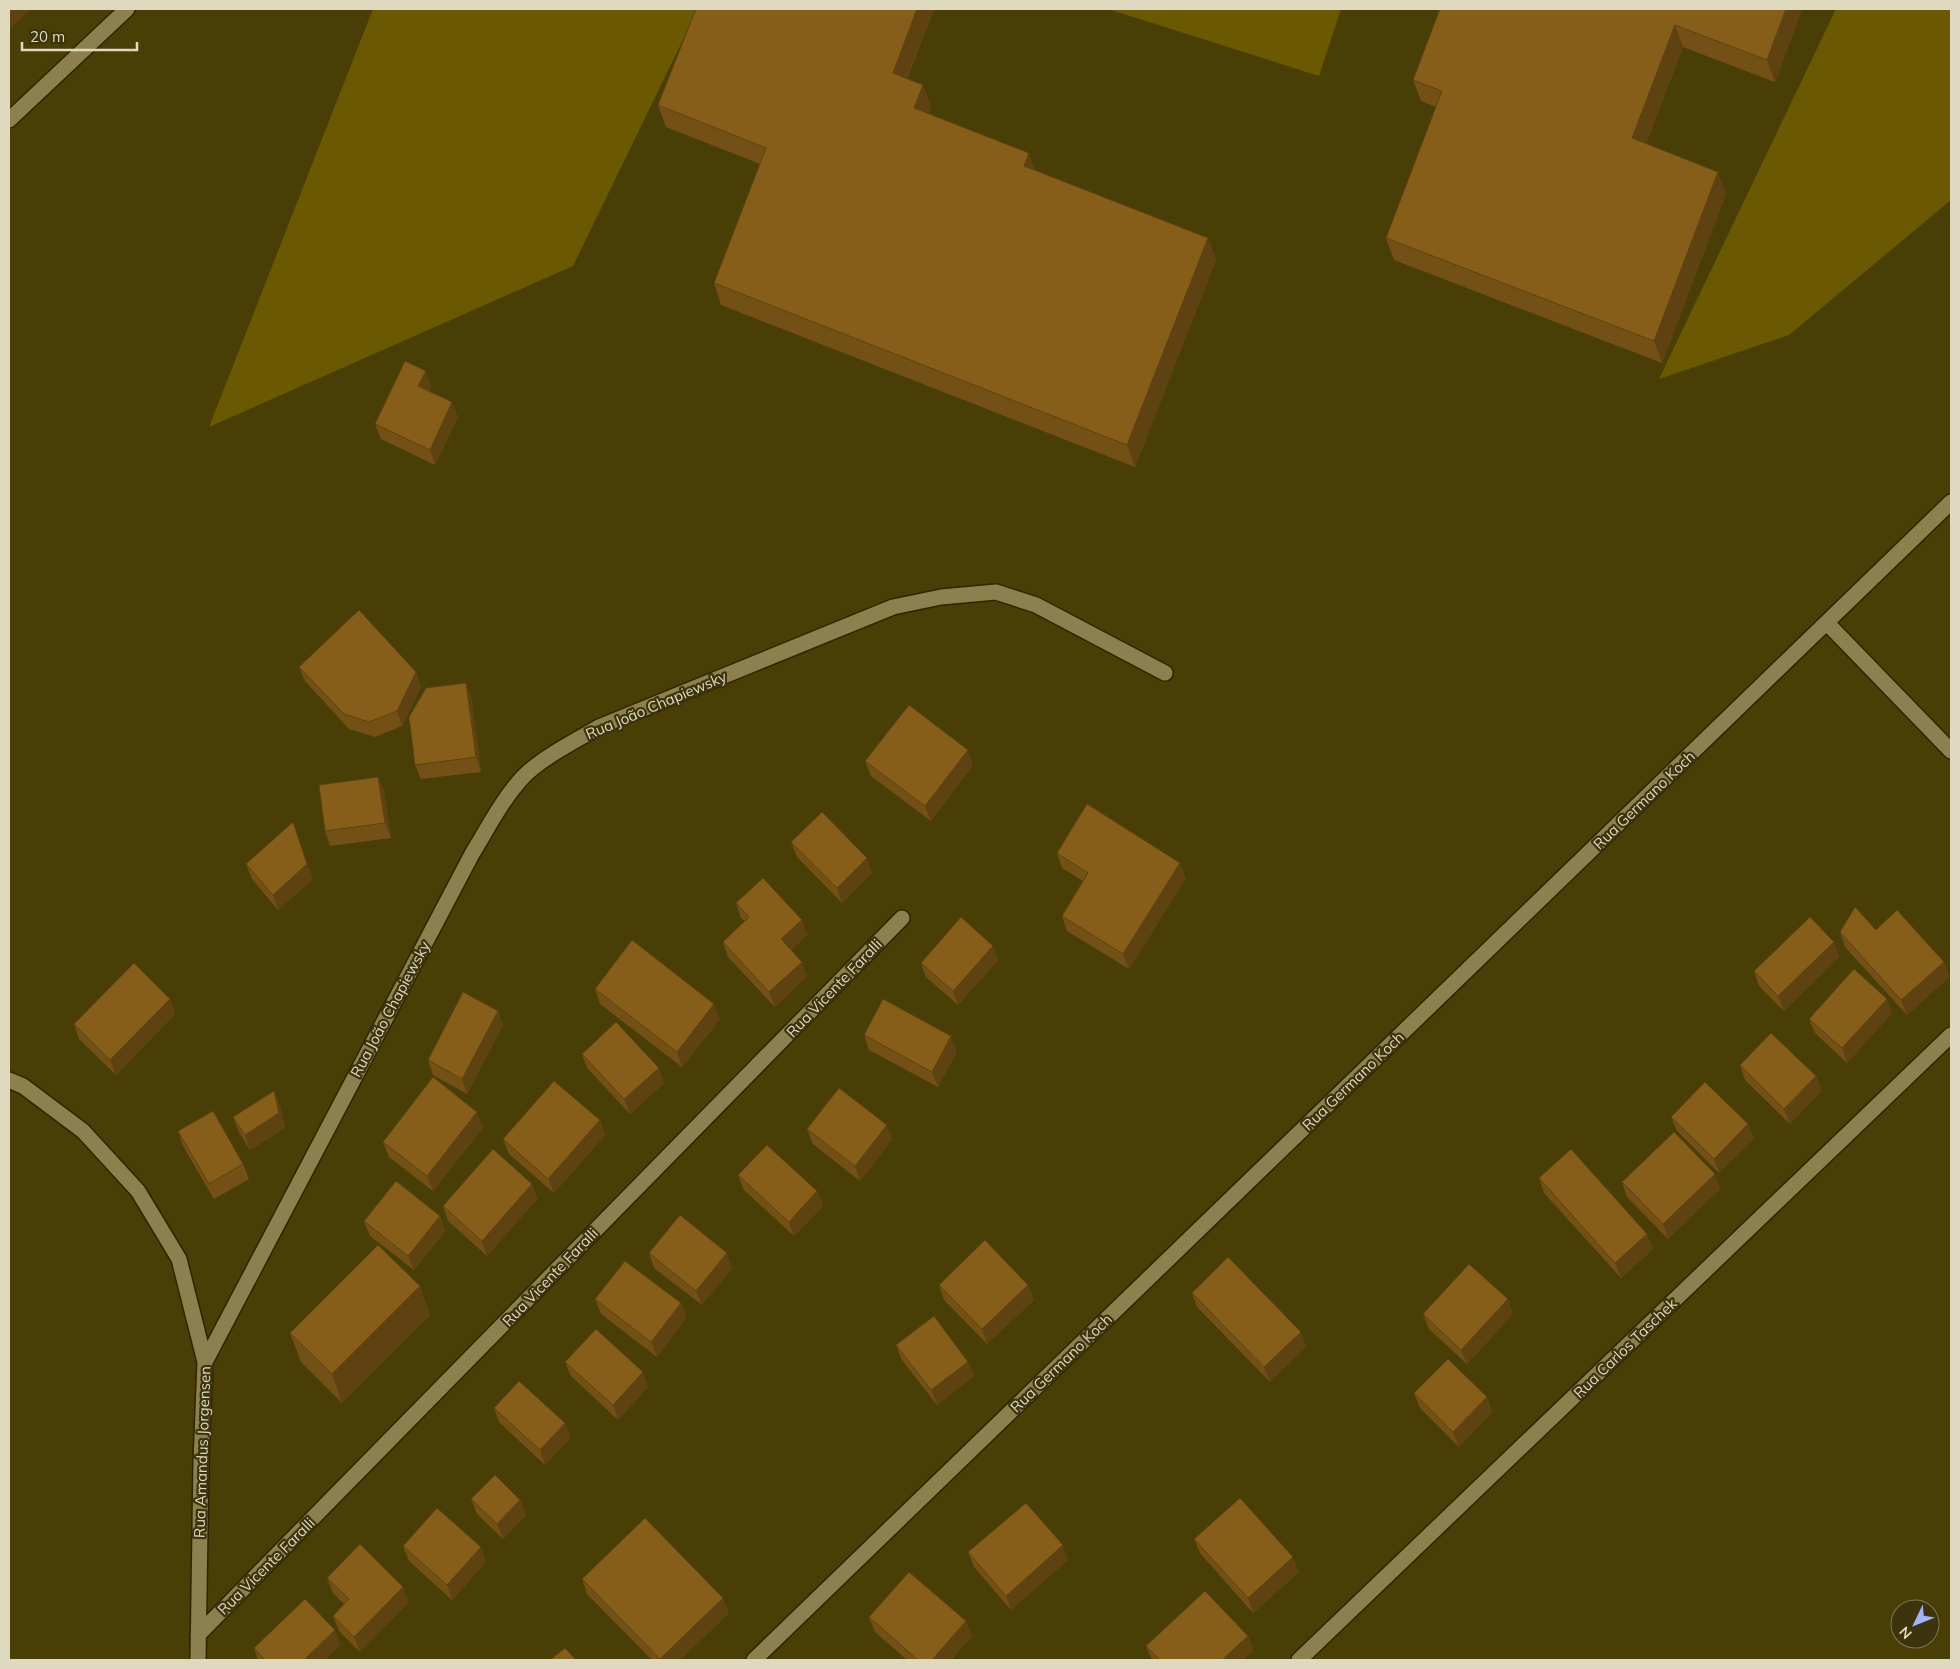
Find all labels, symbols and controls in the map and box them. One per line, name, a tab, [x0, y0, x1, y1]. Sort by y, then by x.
scale bar	[22, 20, 138, 52]
text: 20 m	[30, 27, 65, 46]
street label: Rua João Chapiewsky	[583, 667, 729, 743]
street label: Rua Germano Koch	[1589, 747, 1699, 853]
street label: Rua Vicente Faralli	[782, 935, 886, 1041]
street label: Rua João Chapiewsky	[346, 938, 434, 1080]
street label: Rua Germano Koch	[1298, 1028, 1408, 1134]
street label: Rua Vicente Faralli	[498, 1224, 602, 1330]
street label: Rua Carlos Taschek	[1569, 1294, 1681, 1402]
street label: Rua Germano Koch	[1006, 1310, 1116, 1416]
street label: Rua Amandus Jorgensen	[190, 1366, 214, 1538]
street label: Rua Vicente Faralli	[213, 1513, 319, 1619]
north arrow	[1890, 1599, 1940, 1649]
text: N	[1895, 1623, 1916, 1643]

